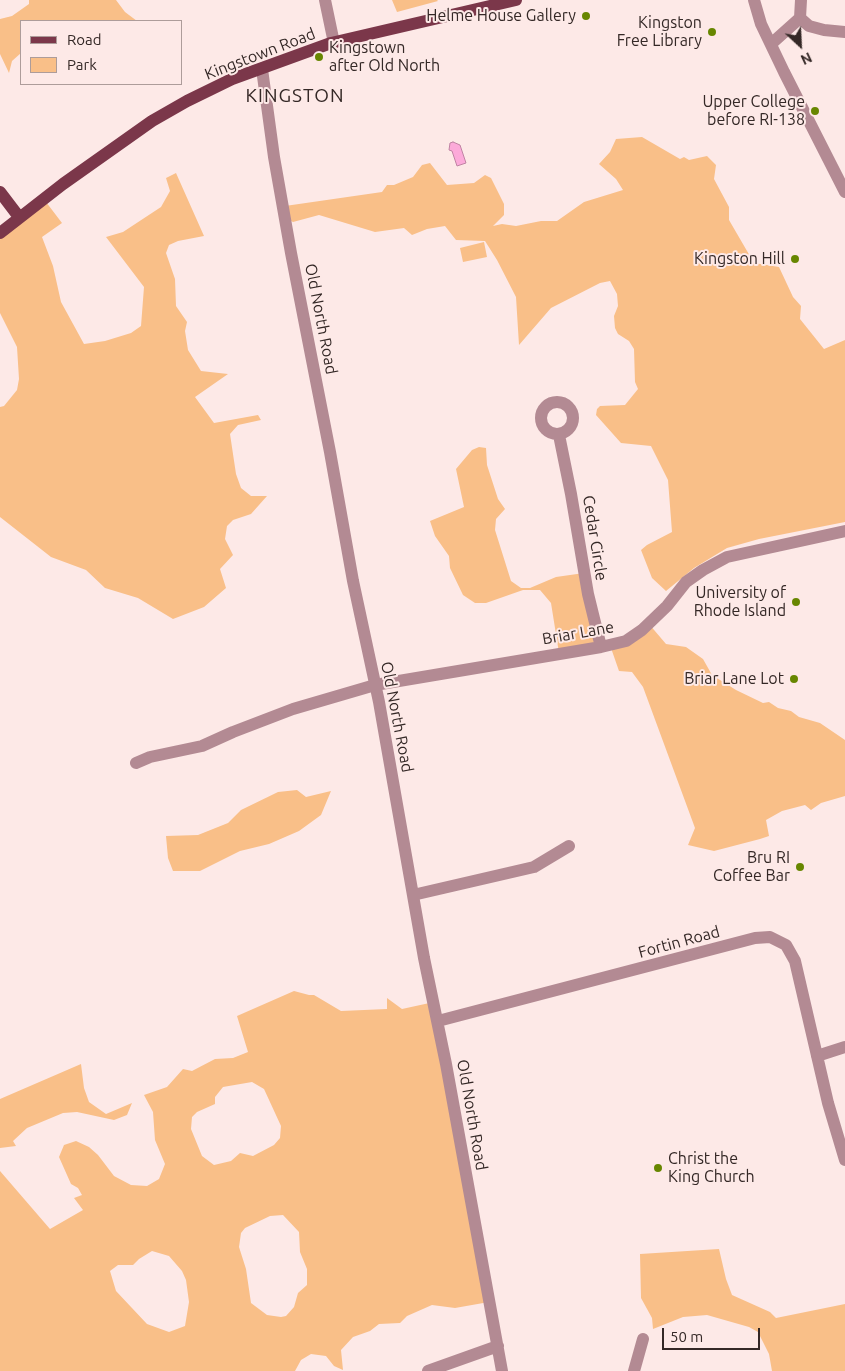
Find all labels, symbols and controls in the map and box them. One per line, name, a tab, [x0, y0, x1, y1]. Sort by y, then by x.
place label: Helme House Gallery	[426, 6, 576, 26]
marker: Helme House Gallery	[580, 10, 592, 22]
place label: Kingston Free Library	[617, 13, 702, 51]
legend	[20, 20, 182, 85]
north arrow	[775, 20, 825, 70]
street label: Kingstown Road	[202, 24, 318, 84]
marker: Kingston Free Library	[706, 26, 718, 38]
text: Road	[67, 31, 102, 48]
place label: Kingstown after Old North	[329, 38, 440, 76]
text: N	[798, 49, 814, 68]
marker: Kingstown after Old North	[313, 51, 325, 63]
text: Park	[67, 56, 97, 73]
district label: KINGSTON	[244, 85, 346, 107]
place label: Upper College before RI-138	[702, 92, 805, 130]
marker: Upper College before RI-138	[809, 105, 821, 117]
place label: Kingston Hill	[694, 249, 785, 269]
marker: Kingston Hill	[789, 253, 801, 265]
street label: Old North Road	[301, 262, 341, 376]
street label: Cedar Circle	[579, 494, 611, 582]
place label: University of Rhode Island	[694, 583, 786, 621]
marker: University of Rhode Island	[790, 596, 802, 608]
street label: Briar Lane	[541, 617, 615, 649]
street label: Old North Road	[377, 660, 417, 774]
place label: Briar Lane Lot	[684, 669, 784, 689]
marker: Briar Lane Lot	[788, 673, 800, 685]
place label: Bru RI Coffee Bar	[713, 848, 790, 886]
marker: Bru RI Coffee Bar	[794, 861, 806, 873]
street label: Fortin Road	[636, 922, 722, 962]
street label: Old North Road	[453, 1058, 491, 1172]
place label: Christ the King Church	[668, 1149, 755, 1187]
marker: Christ the King Church	[652, 1162, 664, 1174]
scale bar	[665, 1318, 762, 1350]
text: 50 m	[670, 1328, 703, 1345]

